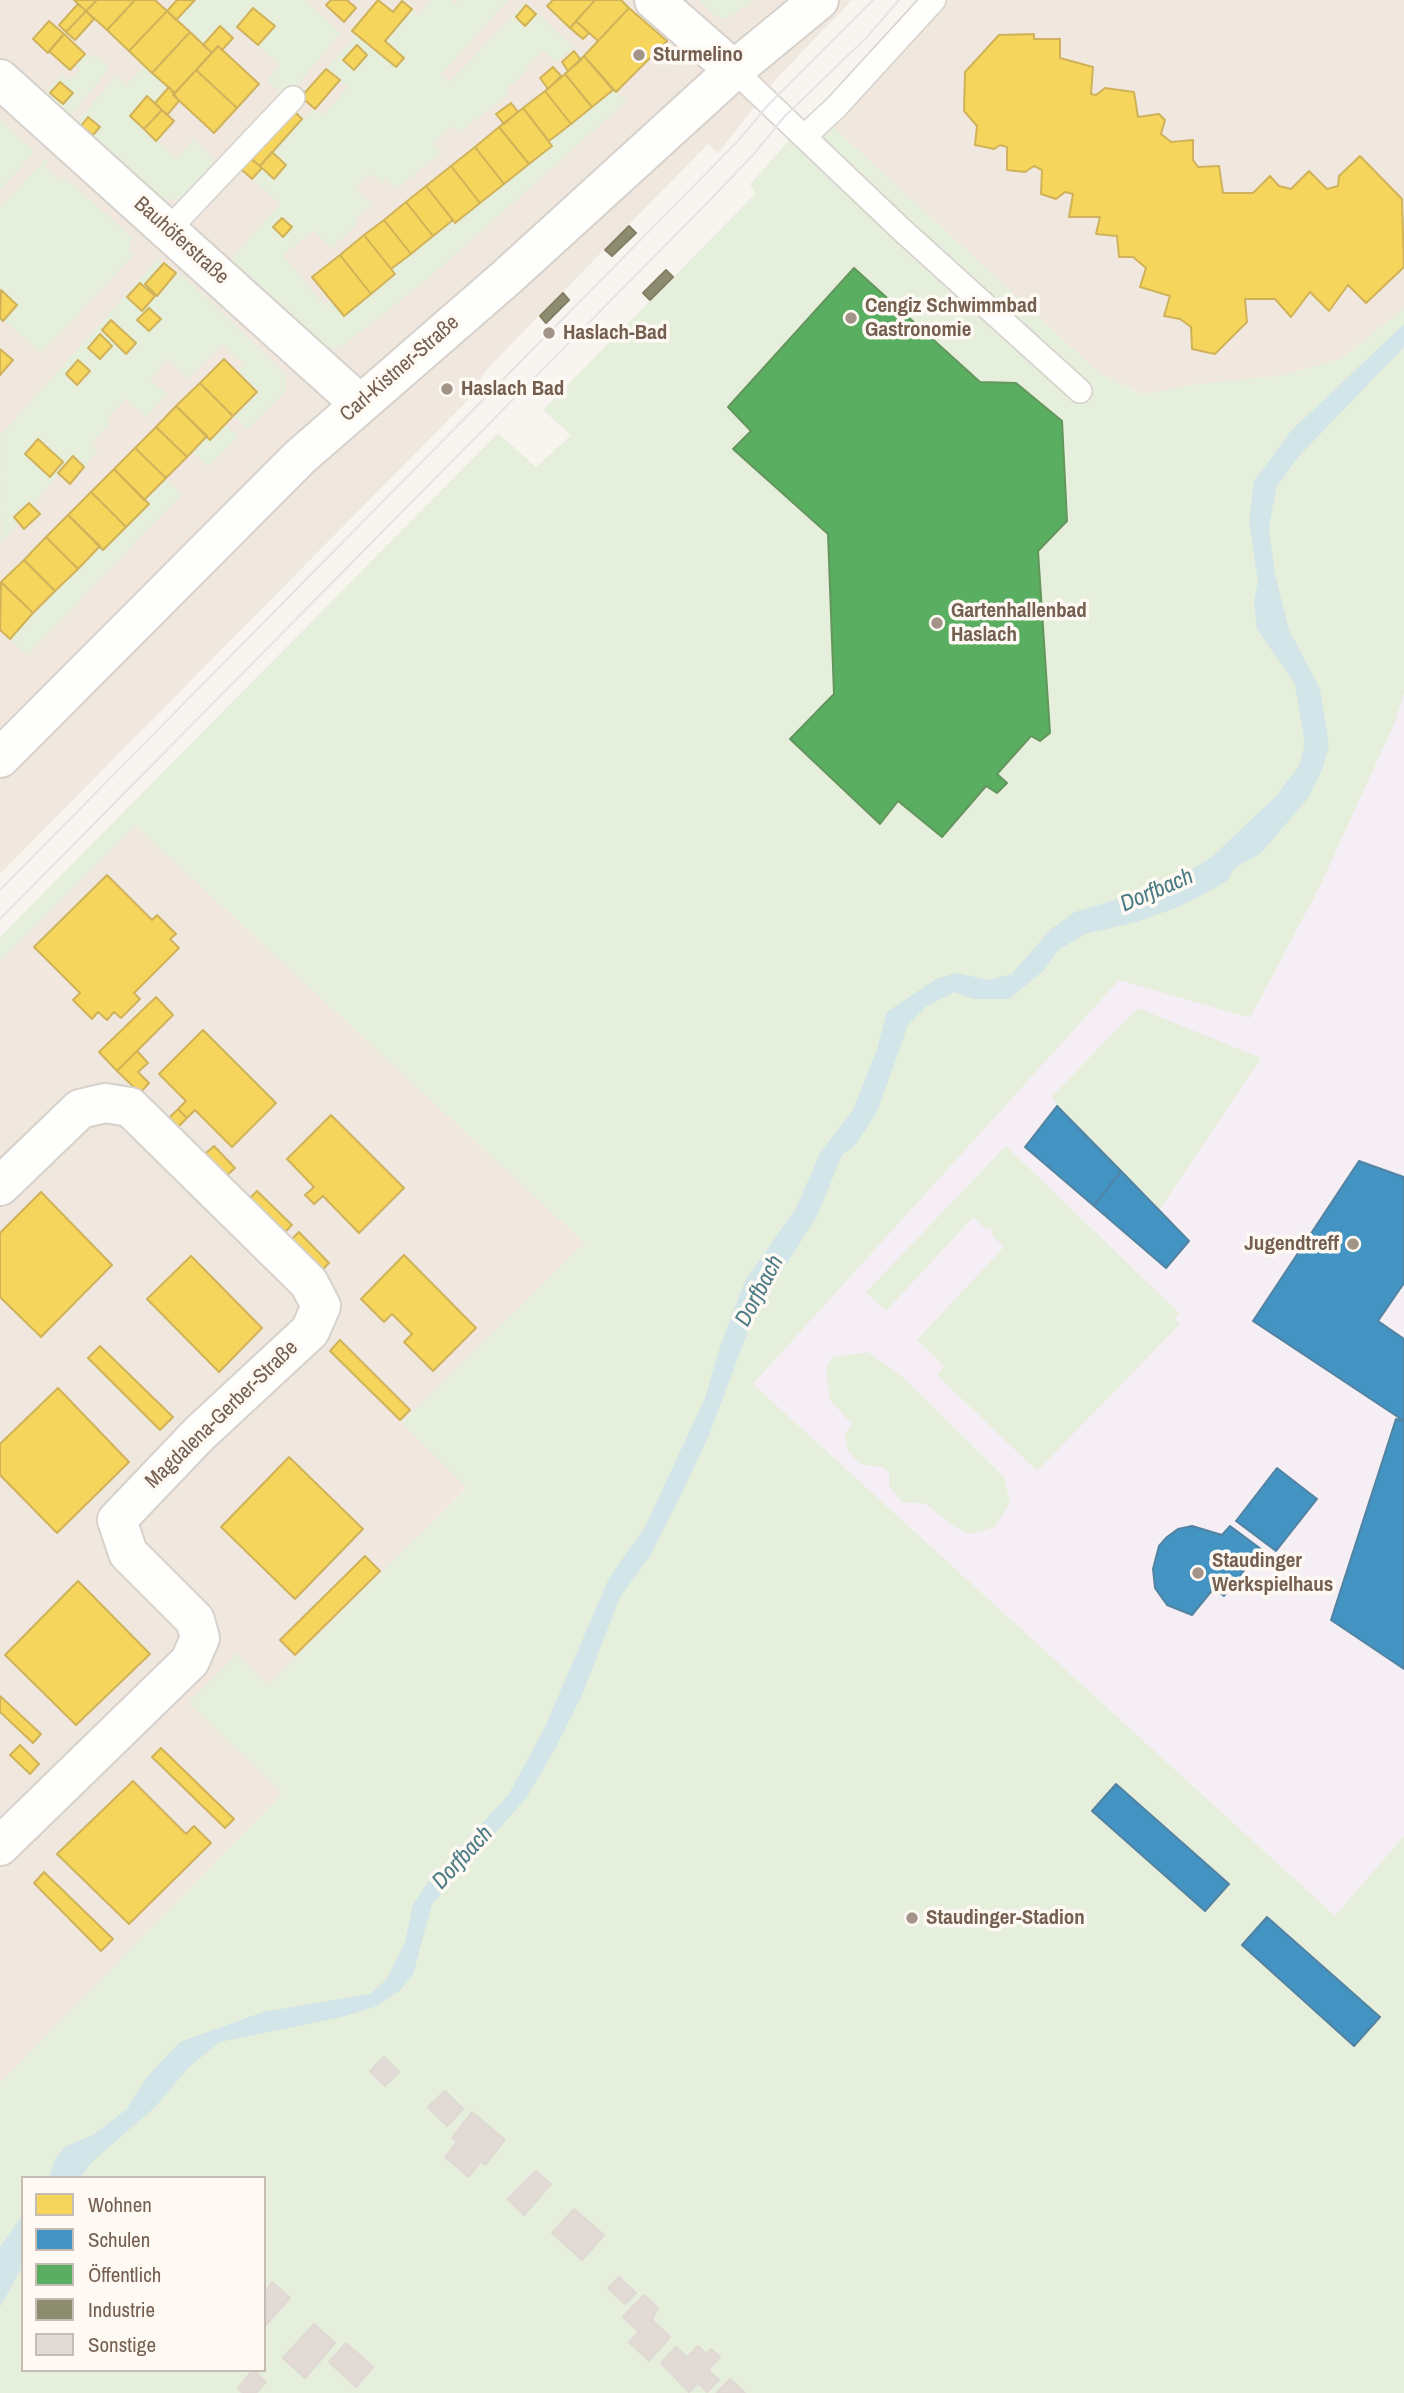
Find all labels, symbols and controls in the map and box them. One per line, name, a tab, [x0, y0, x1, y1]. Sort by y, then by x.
place label: Sturmelino	[653, 42, 743, 68]
marker: Sturmelino	[631, 47, 647, 63]
street label: Bauhöferstraße	[128, 192, 234, 290]
place label: Cengiz Schwimmbad Gastronomie	[865, 293, 1037, 343]
marker: Cengiz Schwimmbad Gastronomie	[843, 310, 859, 326]
street label: Carl-Kistner-Straße	[335, 311, 465, 427]
place label: Haslach-Bad	[563, 320, 667, 346]
marker: Haslach-Bad	[541, 325, 557, 341]
place label: Haslach Bad	[461, 376, 564, 402]
marker: Haslach Bad	[439, 381, 455, 397]
place label: Gartenhallenbad Haslach	[951, 598, 1087, 648]
marker: Gartenhallenbad Haslach	[929, 615, 945, 631]
water label: Dorfbach	[1116, 863, 1198, 919]
place label: Jugendtreff	[1244, 1231, 1339, 1257]
marker: Jugendtreff	[1345, 1236, 1361, 1252]
water label: Dorfbach	[730, 1251, 790, 1331]
street label: Magdalena-Gerber-Straße	[141, 1336, 303, 1494]
place label: Staudinger Werkspielhaus	[1212, 1548, 1333, 1598]
marker: Staudinger Werkspielhaus	[1190, 1565, 1206, 1581]
water label: Dorfbach	[427, 1821, 499, 1895]
place label: Staudinger-Stadion	[926, 1905, 1085, 1931]
marker: Staudinger-Stadion	[904, 1910, 920, 1926]
legend	[21, 2176, 266, 2372]
text: Wohnen	[88, 2190, 152, 2219]
text: Schulen	[88, 2225, 150, 2254]
text: Öffentlich	[88, 2260, 161, 2289]
text: Industrie	[88, 2295, 155, 2324]
text: Sonstige	[88, 2330, 156, 2359]

